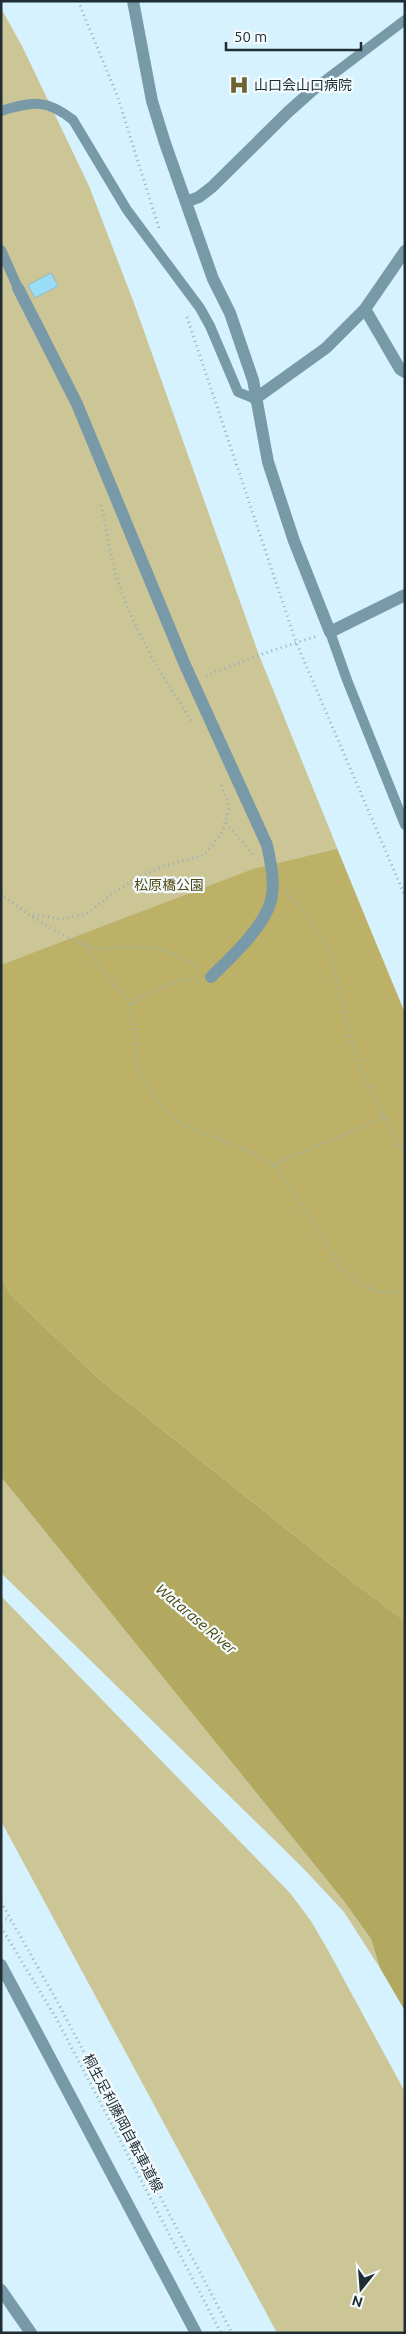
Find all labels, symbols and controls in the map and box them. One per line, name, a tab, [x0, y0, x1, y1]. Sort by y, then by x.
scale bar	[226, 20, 361, 52]
text: 50 m	[234, 28, 267, 45]
hospital icon: 山口会山口病院	[228, 74, 250, 96]
place label: 山口会山口病院	[254, 77, 352, 93]
park label: 松原橋公園	[134, 877, 204, 893]
water label: Watarase River	[153, 1580, 241, 1658]
street label: 桐生足利藤岡自転車道線	[80, 2051, 166, 2195]
north arrow	[336, 2264, 386, 2314]
text: N	[350, 2292, 365, 2311]

